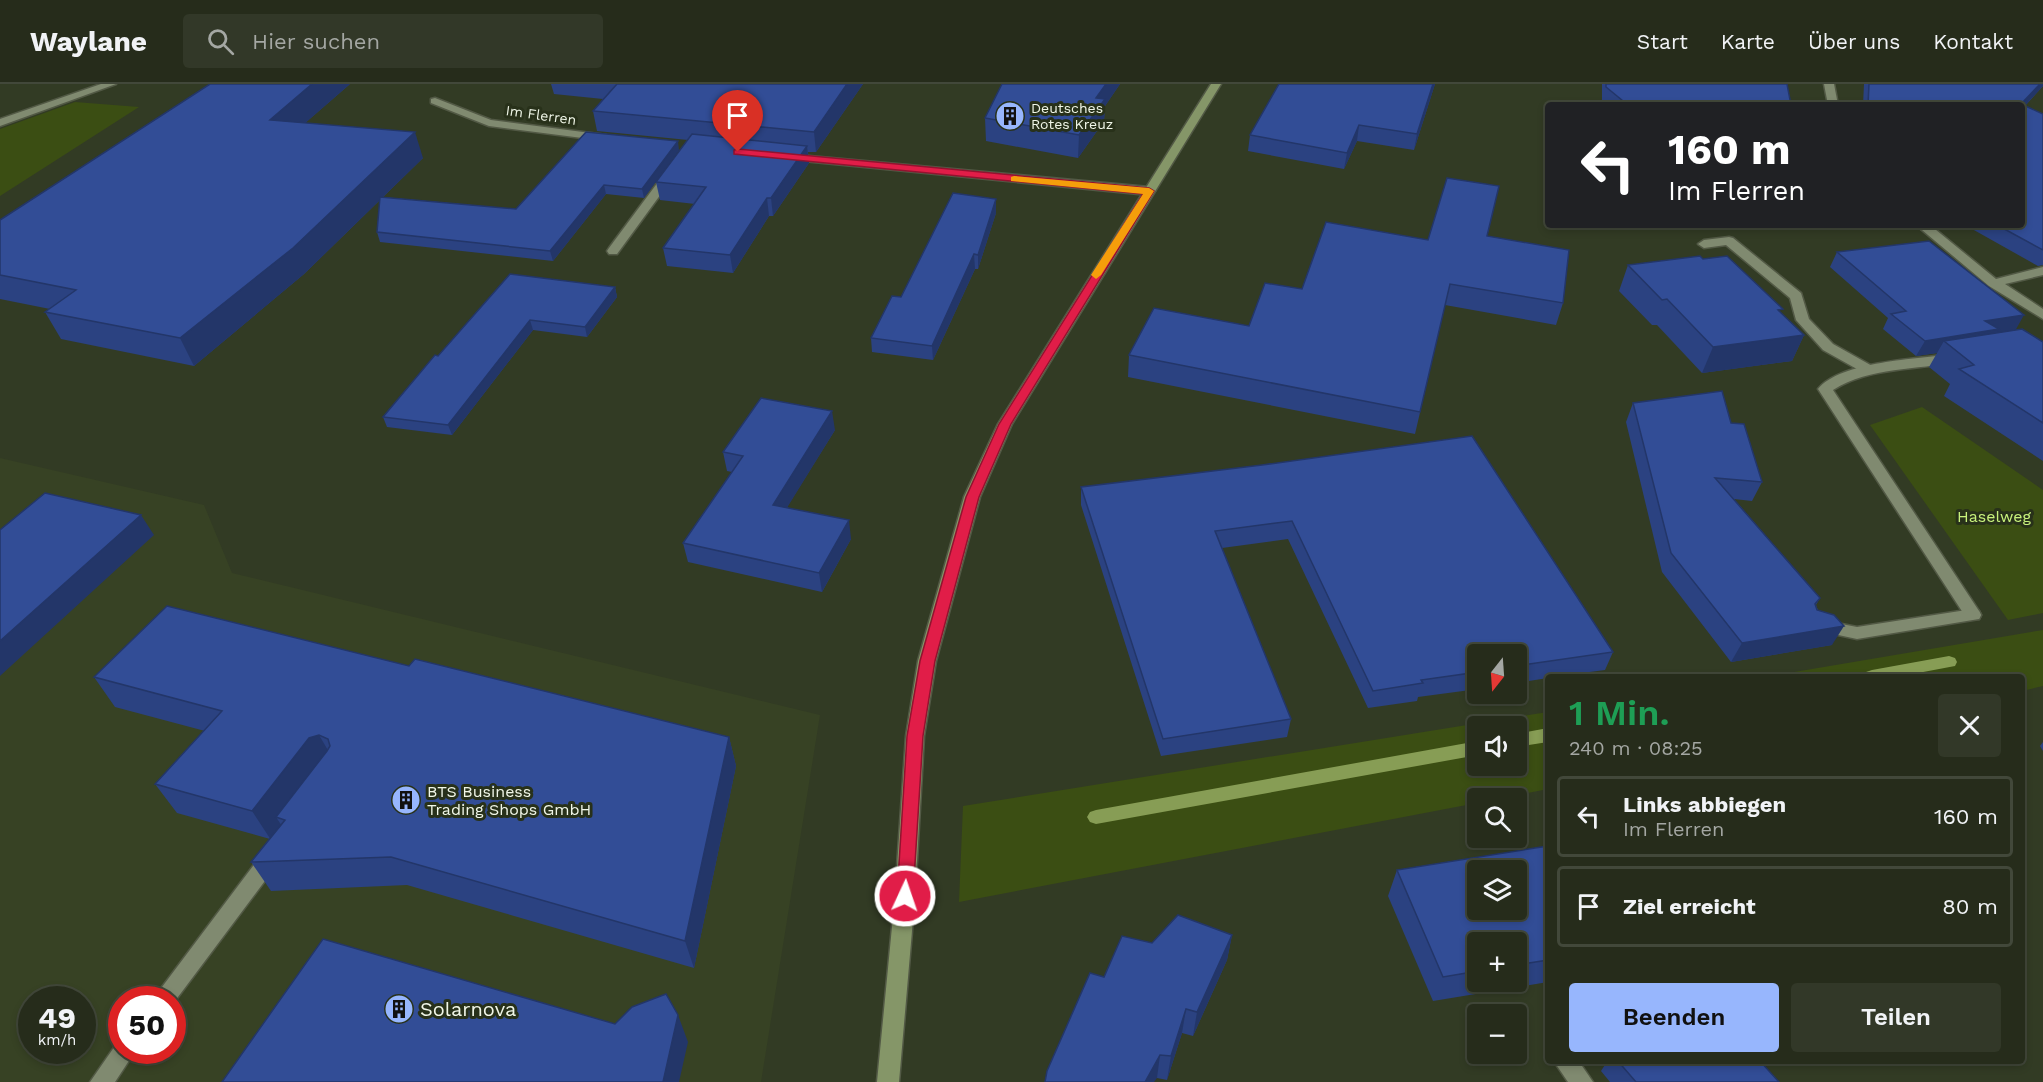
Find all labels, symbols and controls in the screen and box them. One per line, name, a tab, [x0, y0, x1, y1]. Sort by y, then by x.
search box	[183, 14, 603, 68]
text: Waylane	[30, 25, 147, 58]
icon: search	[204, 25, 237, 58]
text: Hier suchen	[252, 29, 380, 54]
text: Start	[1637, 29, 1688, 54]
text: Karte	[1721, 29, 1775, 54]
text: Über uns	[1808, 29, 1900, 54]
text: Kontakt	[1933, 29, 2013, 54]
pin	[712, 90, 763, 152]
icon: arrive	[721, 99, 754, 132]
building icon: Deutsches Rotes Kreuz	[994, 100, 1026, 132]
place label: Deutsches Rotes Kreuz	[1031, 100, 1113, 132]
street label: Im Flerren	[505, 102, 577, 128]
text: 160 m	[1668, 125, 1791, 174]
icon: left	[1569, 126, 1647, 204]
text: Im Flerren	[1668, 175, 1805, 207]
park label: Haselweg	[1957, 507, 2031, 526]
north arrow	[1467, 644, 1527, 704]
map controls	[1467, 644, 1527, 1064]
text: 1 Min.	[1569, 692, 1670, 734]
button: close	[1938, 694, 2001, 757]
button: sound	[1467, 716, 1527, 776]
text: 240 m · 08:25	[1569, 736, 1703, 760]
place label: BTS Business Trading Shops GmbH	[427, 782, 591, 819]
building icon: BTS Business Trading Shops GmbH	[390, 784, 422, 816]
button: search	[1467, 788, 1527, 848]
text: Links abbiegen	[1623, 792, 1786, 817]
icon: left	[1572, 800, 1605, 833]
text: 160 m	[1934, 804, 1998, 829]
text: Im Flerren	[1623, 817, 1724, 841]
button: layers	[1467, 860, 1527, 920]
position arrow	[873, 864, 937, 928]
icon: arrive	[1572, 890, 1605, 923]
text: Ziel erreicht	[1623, 894, 1756, 919]
text: 80 m	[1942, 894, 1998, 919]
button: +	[1467, 932, 1527, 992]
button: Beenden	[1569, 983, 1779, 1052]
button: Teilen	[1791, 983, 2001, 1052]
speed limit sign: 50	[108, 986, 186, 1064]
building icon: Solarnova	[383, 993, 415, 1025]
place label: Solarnova	[420, 997, 516, 1021]
text: 49	[38, 1000, 76, 1035]
button: −	[1467, 1004, 1527, 1064]
text: km/h	[38, 1031, 76, 1049]

